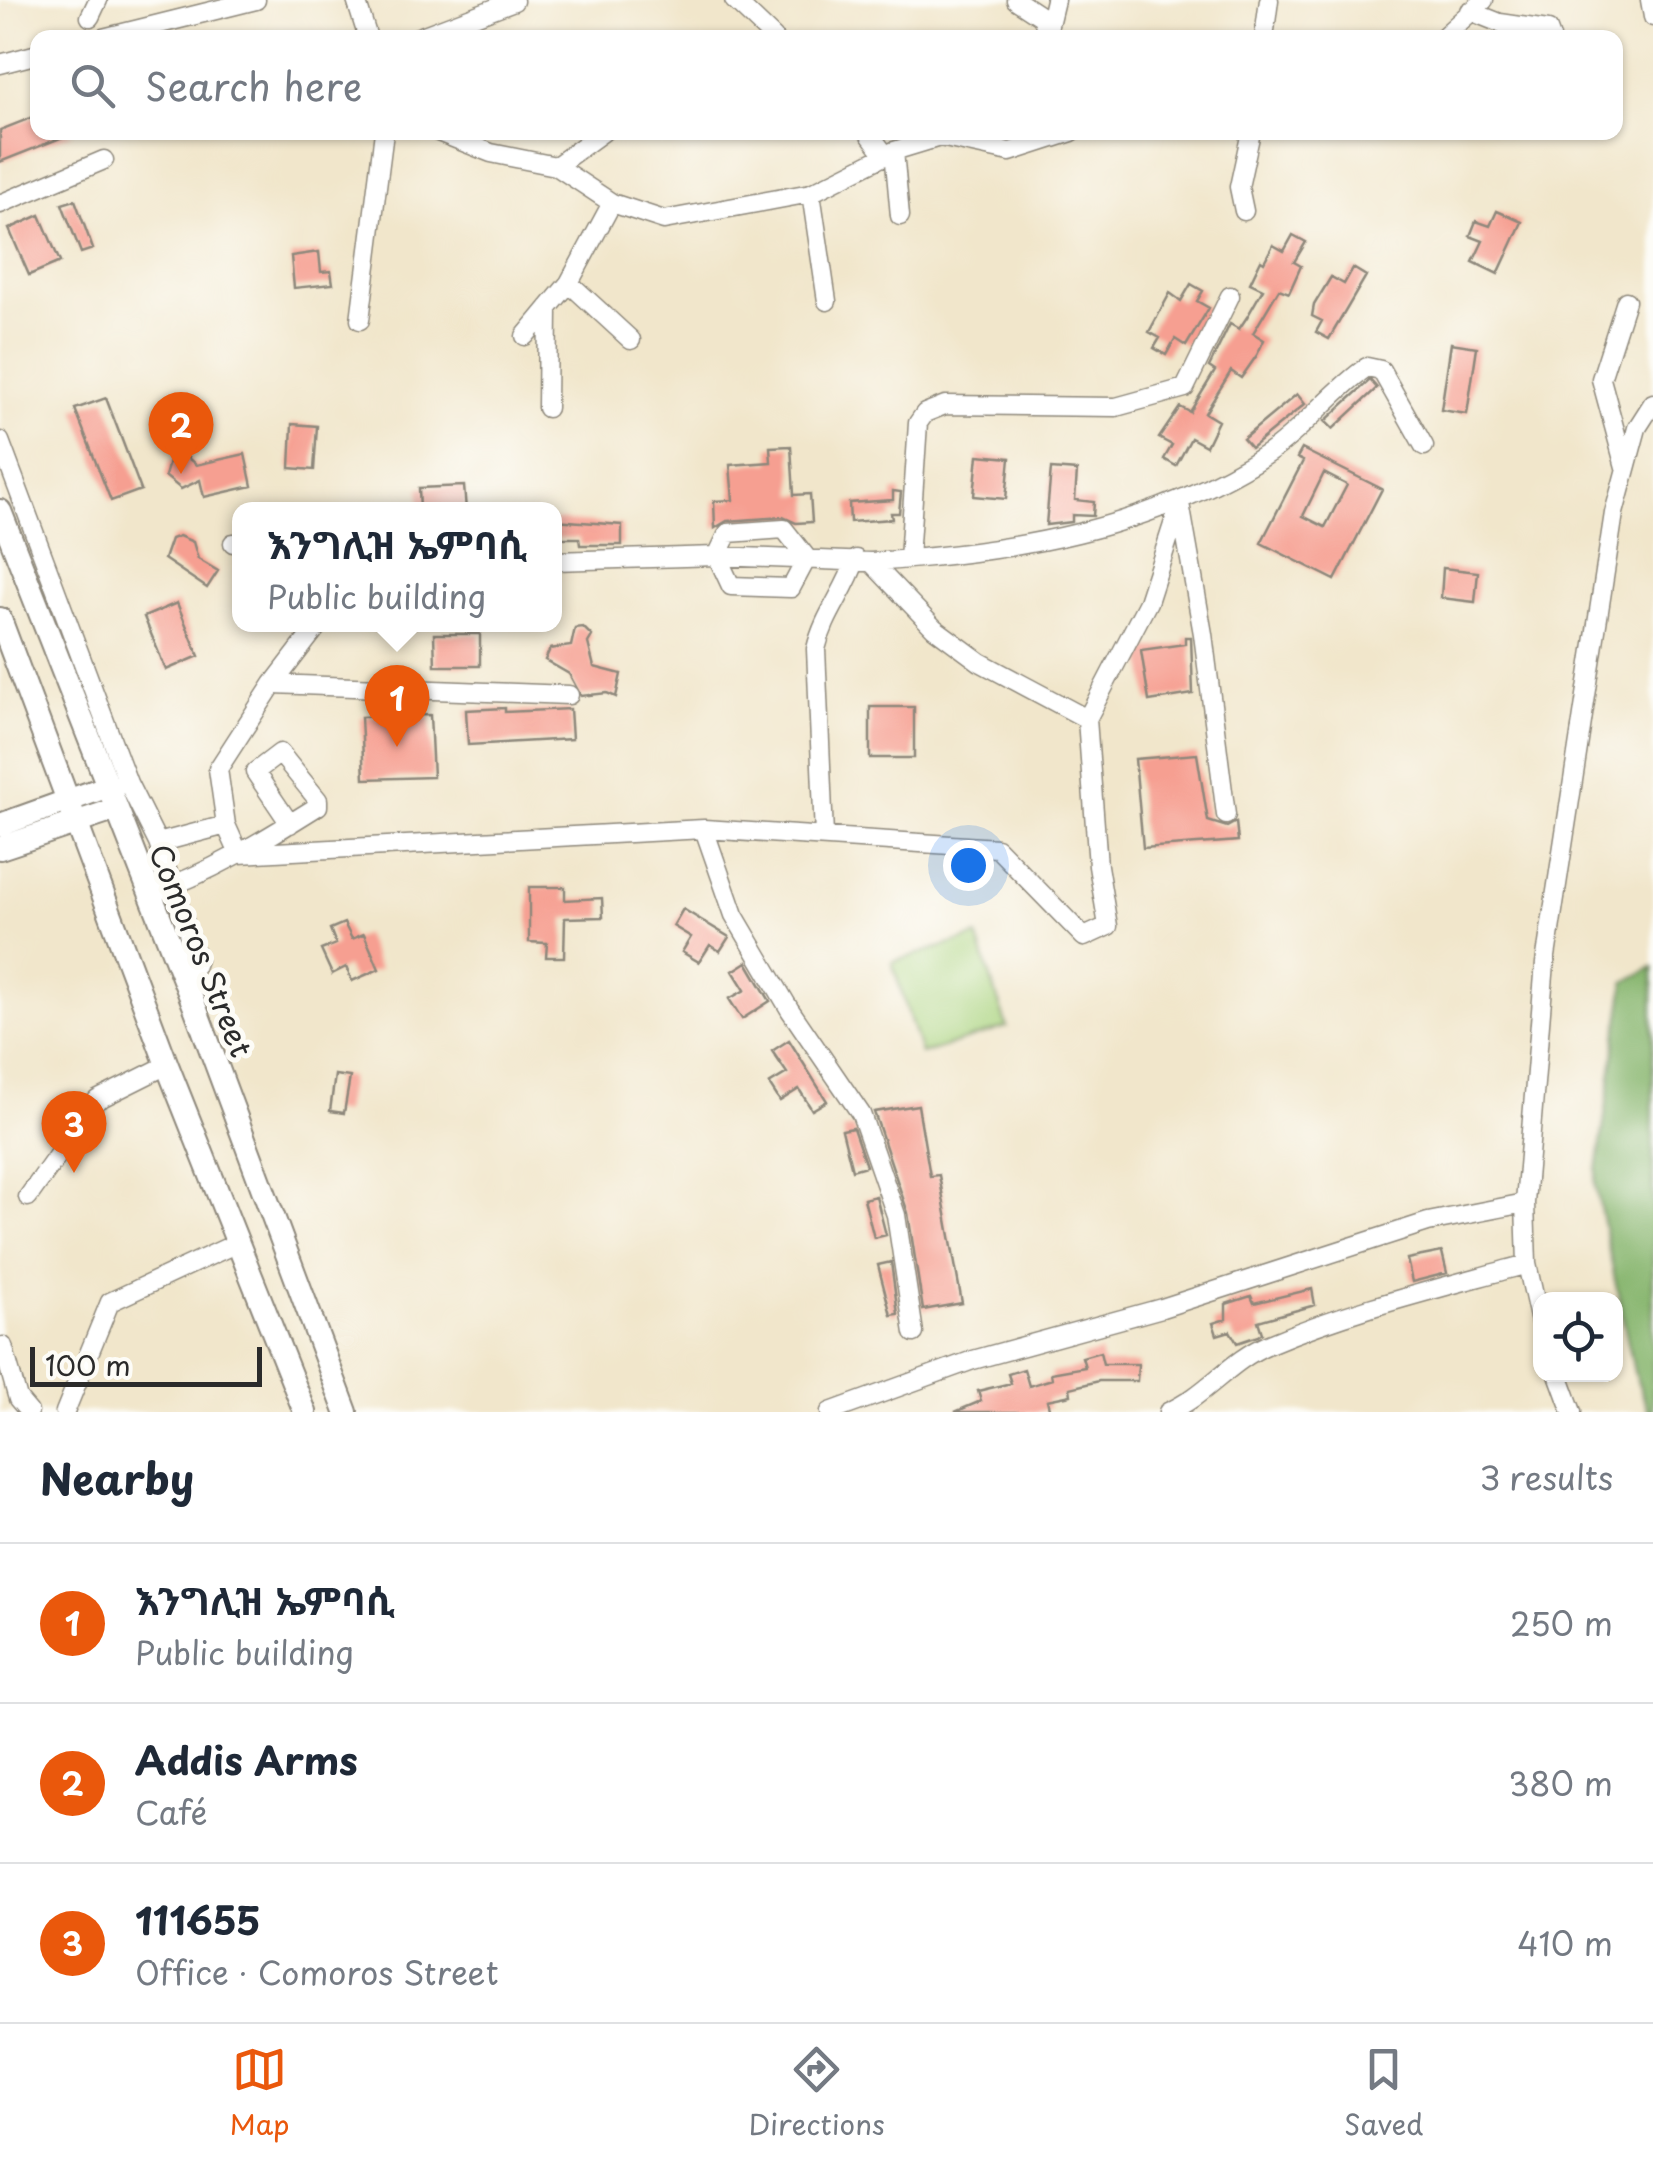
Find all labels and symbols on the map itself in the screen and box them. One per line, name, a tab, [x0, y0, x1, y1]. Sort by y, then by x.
pin: 2	[148, 392, 214, 474]
pin: 1	[364, 664, 430, 747]
street label: Comoros Street	[139, 837, 265, 1063]
your location	[943, 840, 994, 891]
pin: 3	[42, 1090, 106, 1173]
scale bar	[30, 1342, 262, 1386]

